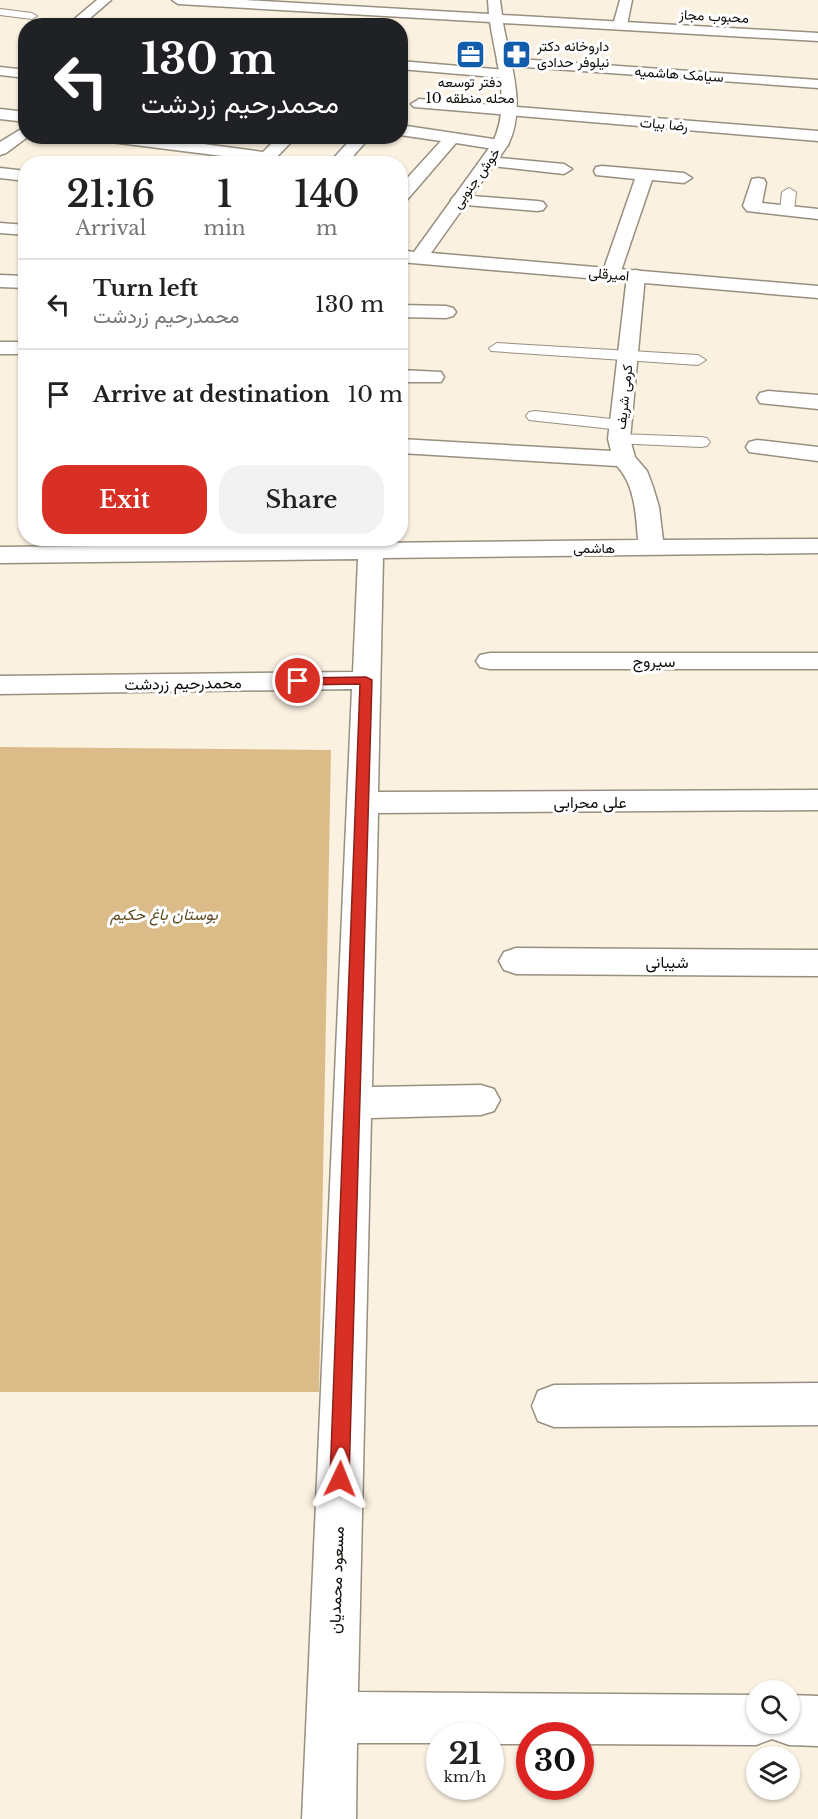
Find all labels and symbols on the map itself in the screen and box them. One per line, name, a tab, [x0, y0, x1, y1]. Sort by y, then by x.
street label: محبوب مجاز	[678, 5, 749, 27]
place label: داروخانه دکتر نیلوفر حدادی	[536, 37, 610, 71]
pharmacy icon: داروخانه دکتر نیلوفر حدادی	[500, 38, 532, 70]
office icon: دفتر توسعه محله منطقه 10	[454, 39, 486, 71]
street label: سیامک هاشمیه	[634, 62, 724, 86]
place label: دفتر توسعه محله منطقه 10	[426, 73, 514, 107]
street label: رضا بیات	[639, 113, 689, 135]
street label: خوش جنوبی	[448, 144, 504, 212]
street label: امیرقلی	[588, 263, 630, 285]
street label: کرمی شریف	[612, 364, 636, 430]
street label: هاشمی	[573, 539, 615, 557]
street label: سیروج	[633, 651, 675, 673]
pin	[272, 655, 323, 706]
street label: محمدرحیم زردشت	[124, 672, 242, 695]
street label: علی محرابی	[553, 792, 627, 813]
park label: بوستان باغ حکیم	[109, 904, 219, 926]
street label: شیبانی	[645, 952, 689, 973]
position arrow	[308, 1447, 372, 1511]
street label: مسعود محمدیان	[324, 1526, 349, 1634]
speed limit sign: 30	[516, 1722, 594, 1800]

